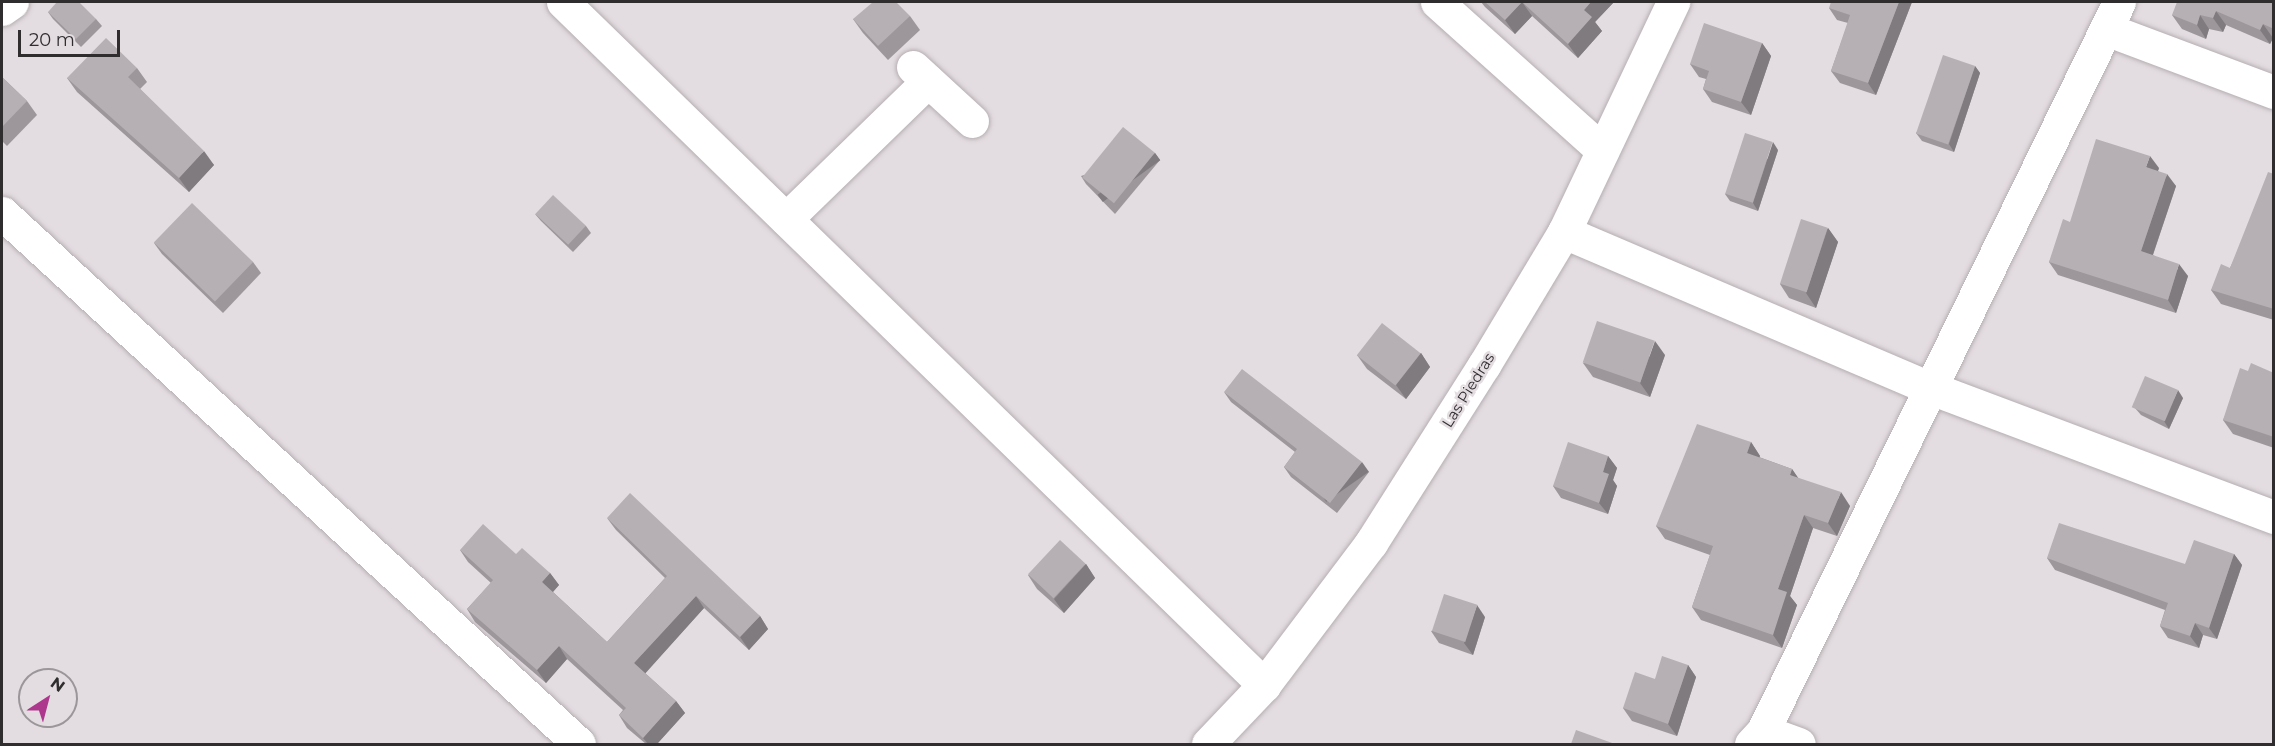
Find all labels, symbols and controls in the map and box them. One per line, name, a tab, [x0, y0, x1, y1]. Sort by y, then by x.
scale bar	[21, 18, 123, 56]
text: 20 m	[29, 29, 75, 51]
street label: Las Piedras	[1438, 349, 1498, 431]
north arrow	[18, 668, 78, 728]
text: N	[47, 673, 69, 696]

